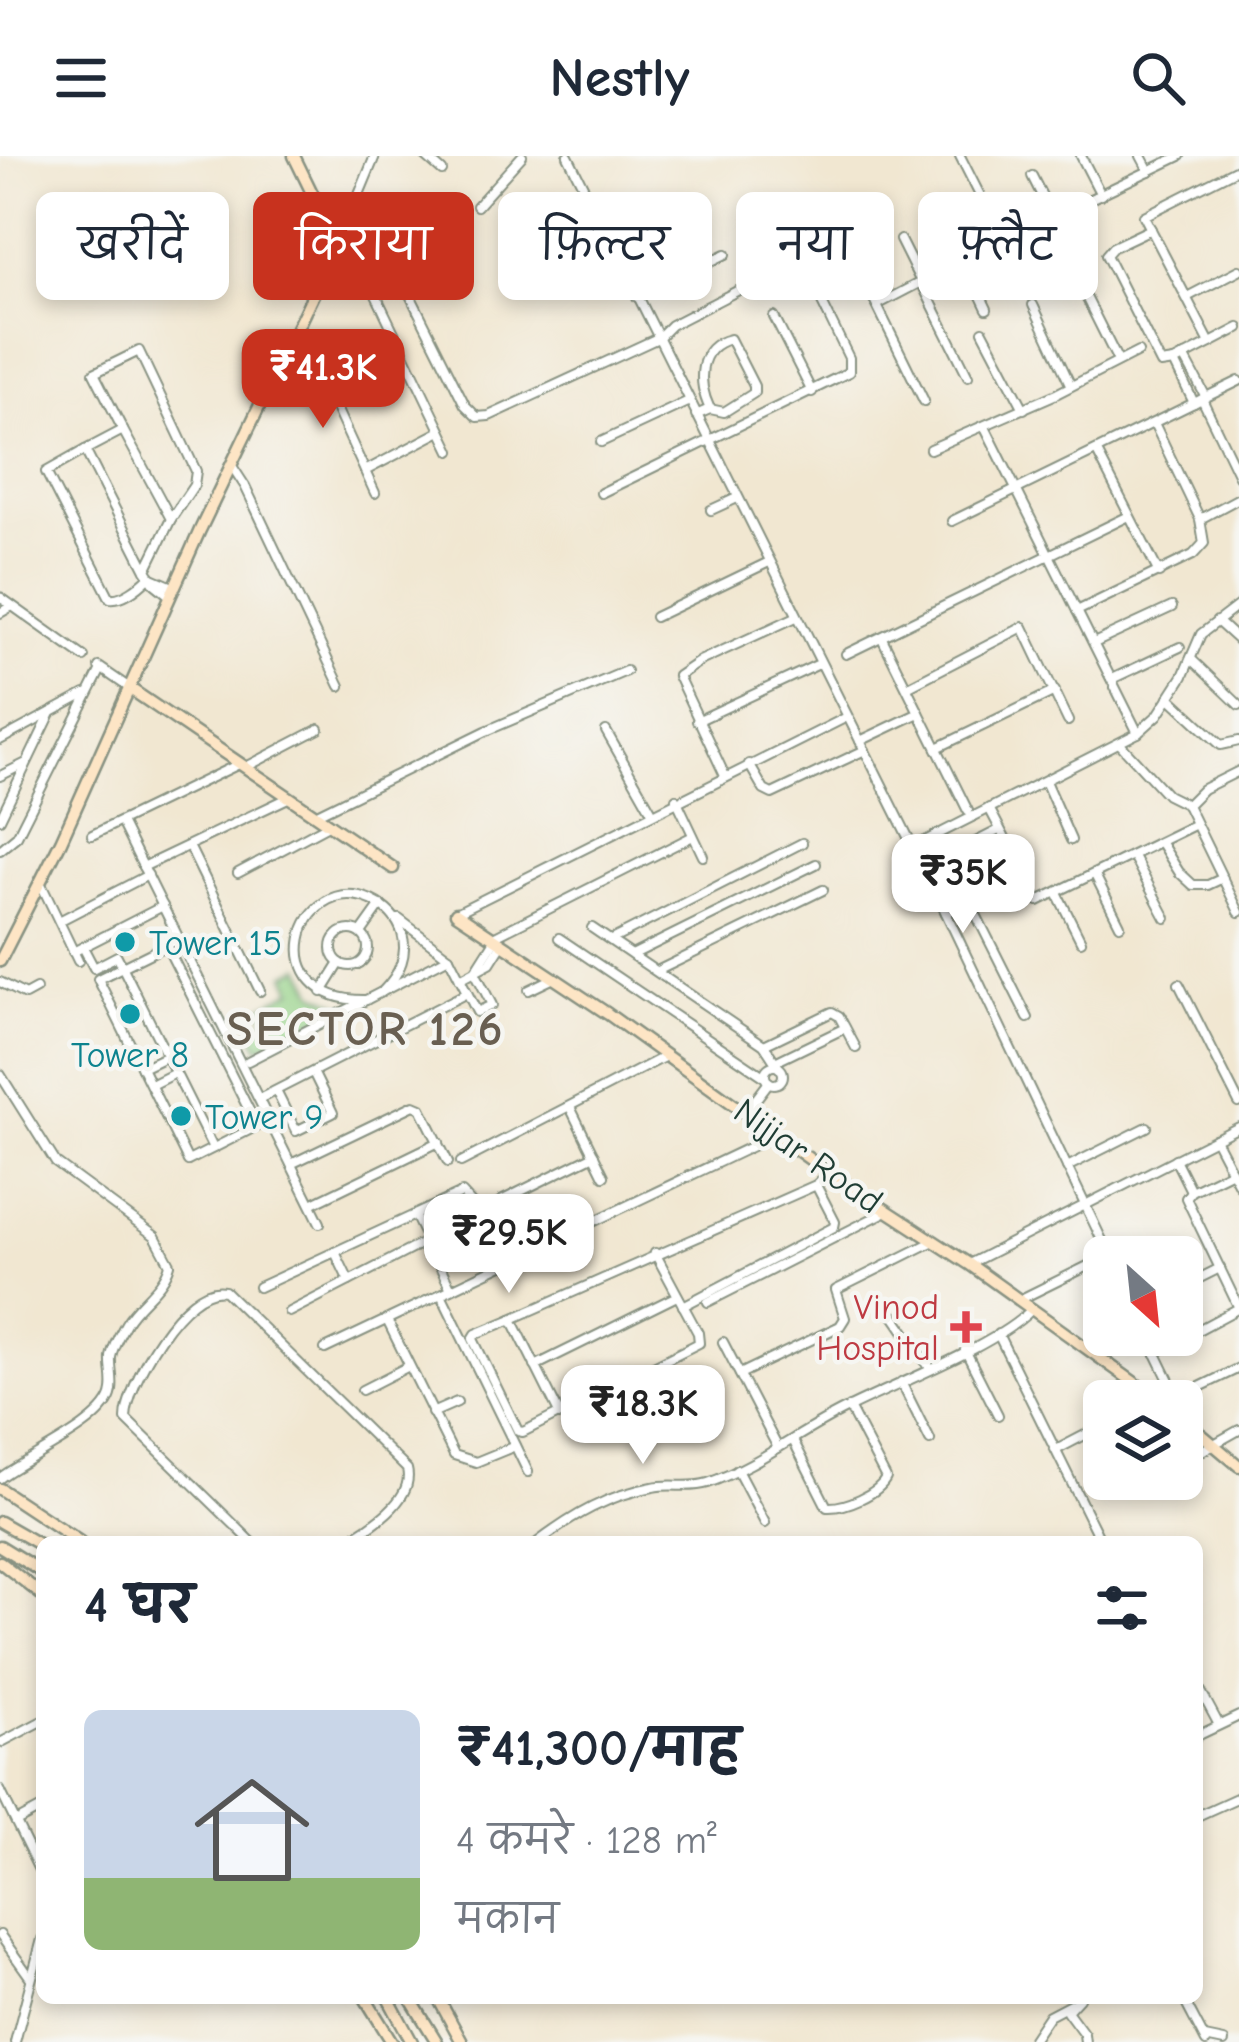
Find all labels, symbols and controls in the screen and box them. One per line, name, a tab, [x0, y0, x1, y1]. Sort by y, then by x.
icon: menu	[48, 45, 114, 111]
icon: search	[1125, 45, 1191, 111]
text: Nestly	[550, 47, 689, 110]
chip: खरीदें	[36, 192, 229, 300]
chip: किराया	[253, 192, 474, 300]
chip: फ़िल्टर	[498, 192, 712, 300]
chip: नया	[736, 192, 894, 300]
chip: फ़्लैट	[918, 192, 1098, 300]
pin: ₹41.3K	[225, 329, 421, 431]
text: ₹41.3K	[269, 345, 377, 390]
pin: ₹35K	[892, 834, 1034, 936]
text: ₹35K	[919, 850, 1007, 895]
place label: Tower 15	[149, 923, 282, 964]
marker: Tower 15	[112, 929, 138, 955]
marker: Tower 8	[117, 1001, 143, 1027]
district label: SECTOR 126	[226, 1002, 506, 1057]
place label: Tower 8	[71, 1035, 189, 1076]
street label: Nijjar Road	[726, 1090, 890, 1222]
place label: Tower 9	[205, 1097, 324, 1138]
marker: Tower 9	[168, 1103, 194, 1129]
pin: ₹29.5K	[411, 1194, 607, 1296]
text: ₹29.5K	[451, 1210, 567, 1255]
north arrow	[1083, 1236, 1203, 1356]
map controls	[1083, 1236, 1203, 1500]
place label: Vinod Hospital	[816, 1287, 939, 1369]
marker: Vinod Hospital	[950, 1311, 982, 1343]
pin: ₹18.3K	[545, 1365, 741, 1467]
button: layers	[1083, 1380, 1203, 1500]
text: ₹18.3K	[588, 1381, 698, 1426]
icon: filters	[1089, 1575, 1155, 1641]
text: 4 घर	[84, 1576, 194, 1635]
text: ₹41,300/माह	[456, 1719, 740, 1778]
icon: home	[180, 1758, 324, 1902]
text: 4 कमरे · 128 m²	[456, 1818, 717, 1863]
text: मकान	[456, 1897, 559, 1942]

